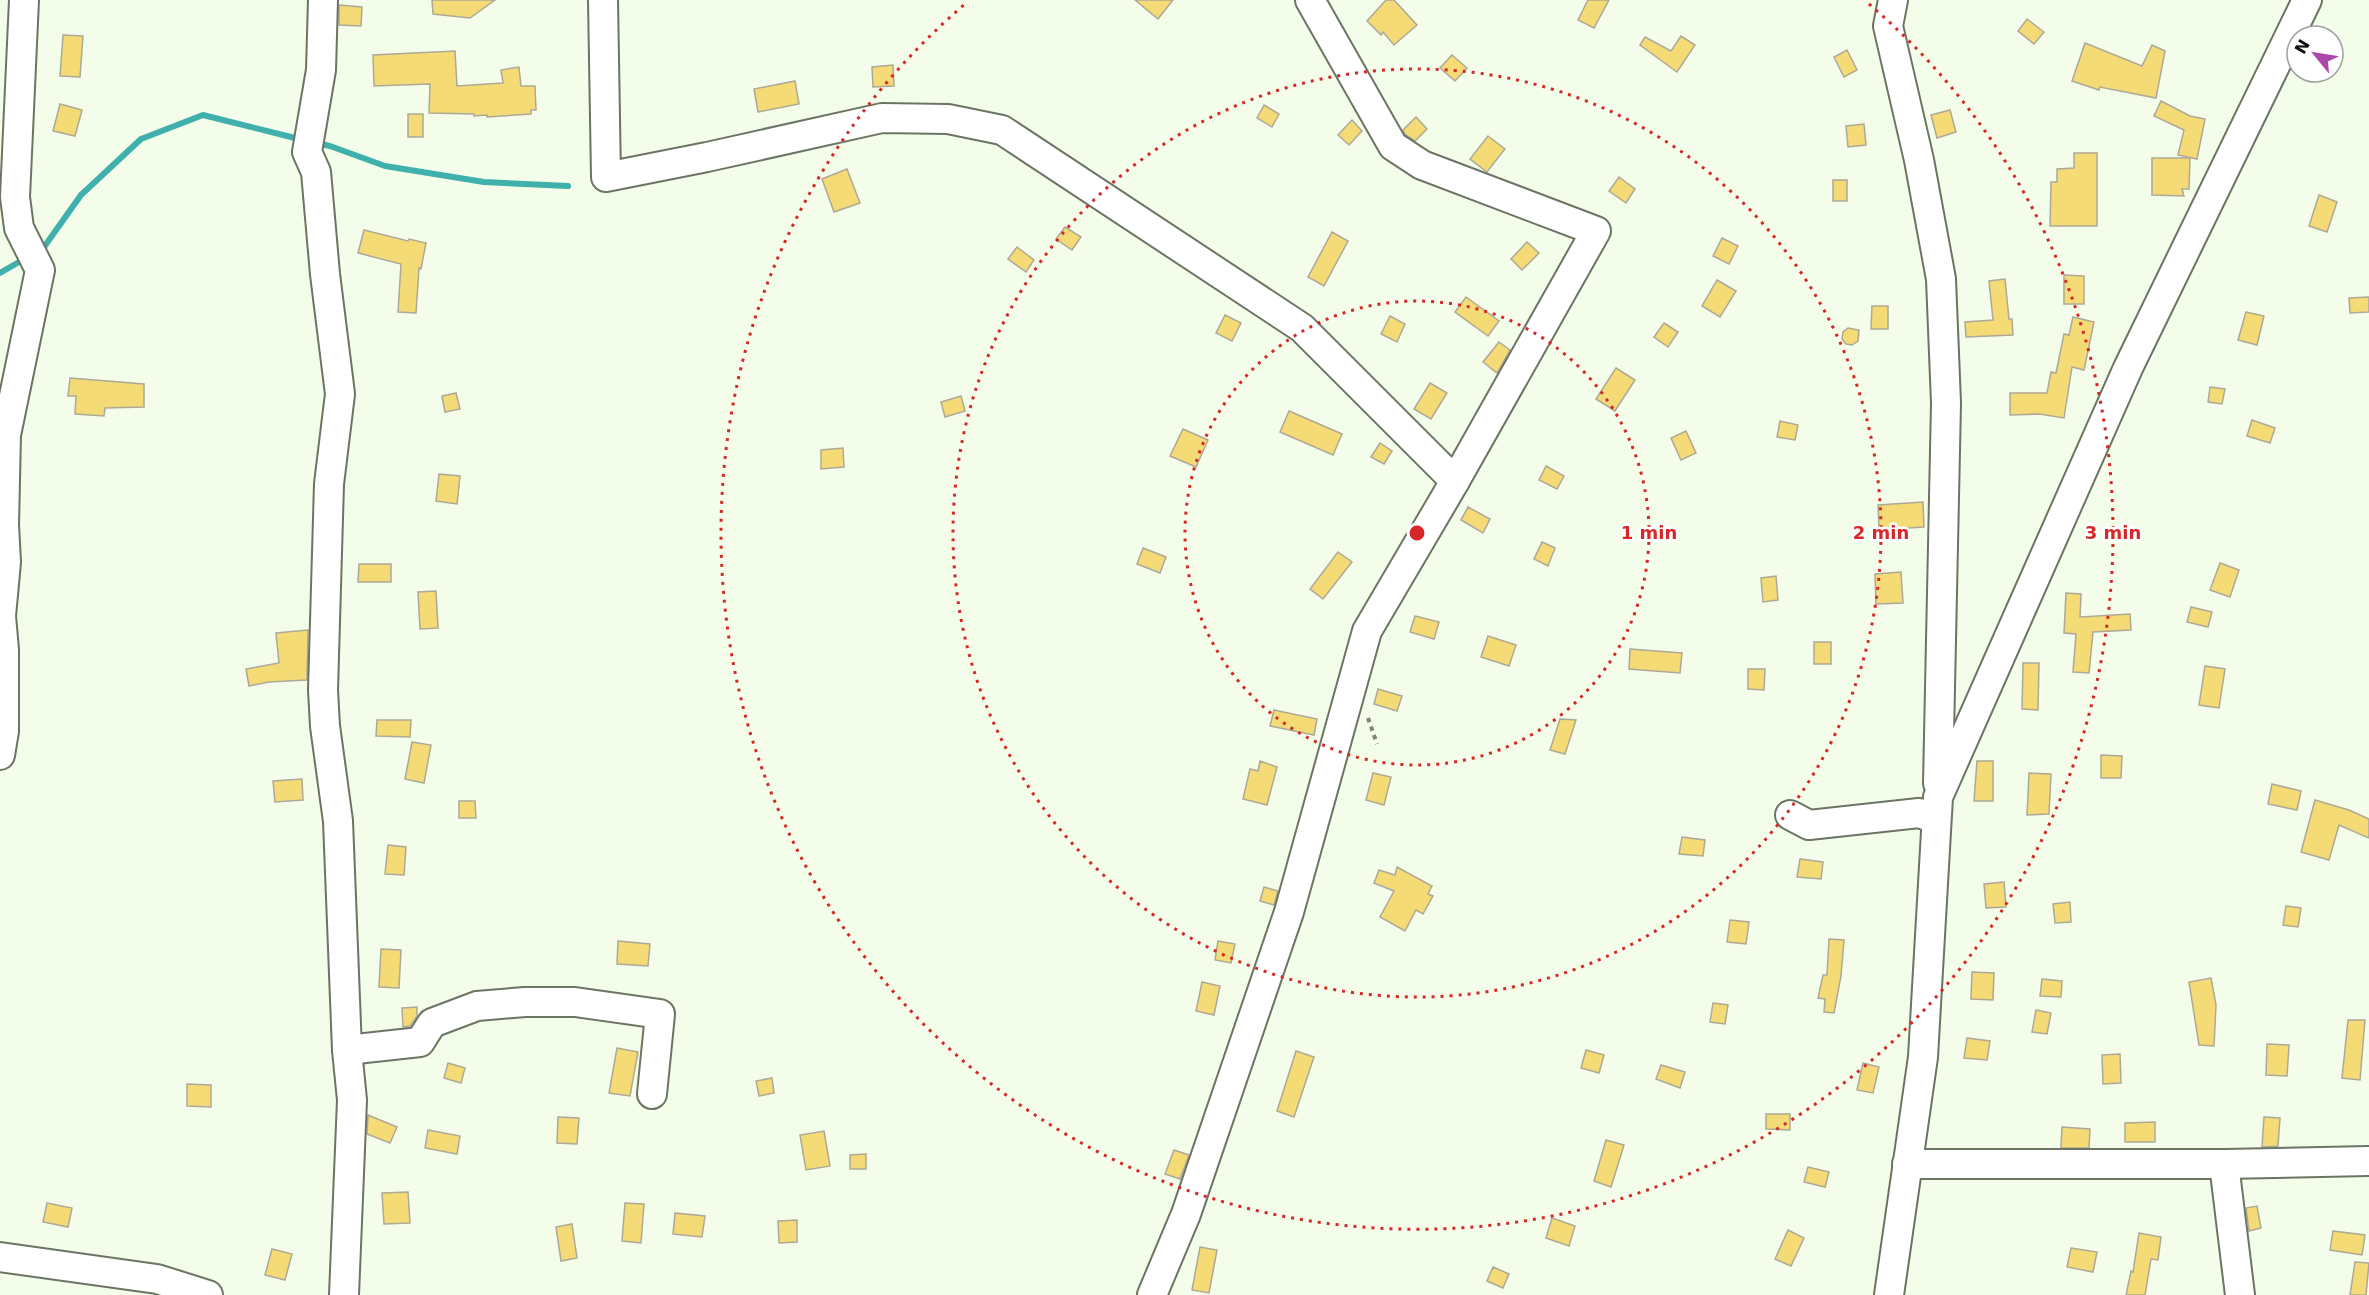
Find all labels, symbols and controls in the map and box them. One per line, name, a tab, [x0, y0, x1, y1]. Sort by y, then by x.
north arrow	[2285, 24, 2345, 84]
text: N	[2291, 36, 2314, 57]
text: 1 min	[1621, 522, 1677, 543]
text: 2 min	[1853, 522, 1909, 543]
text: 3 min	[2085, 522, 2141, 543]
centre of rings	[1407, 523, 1427, 543]

